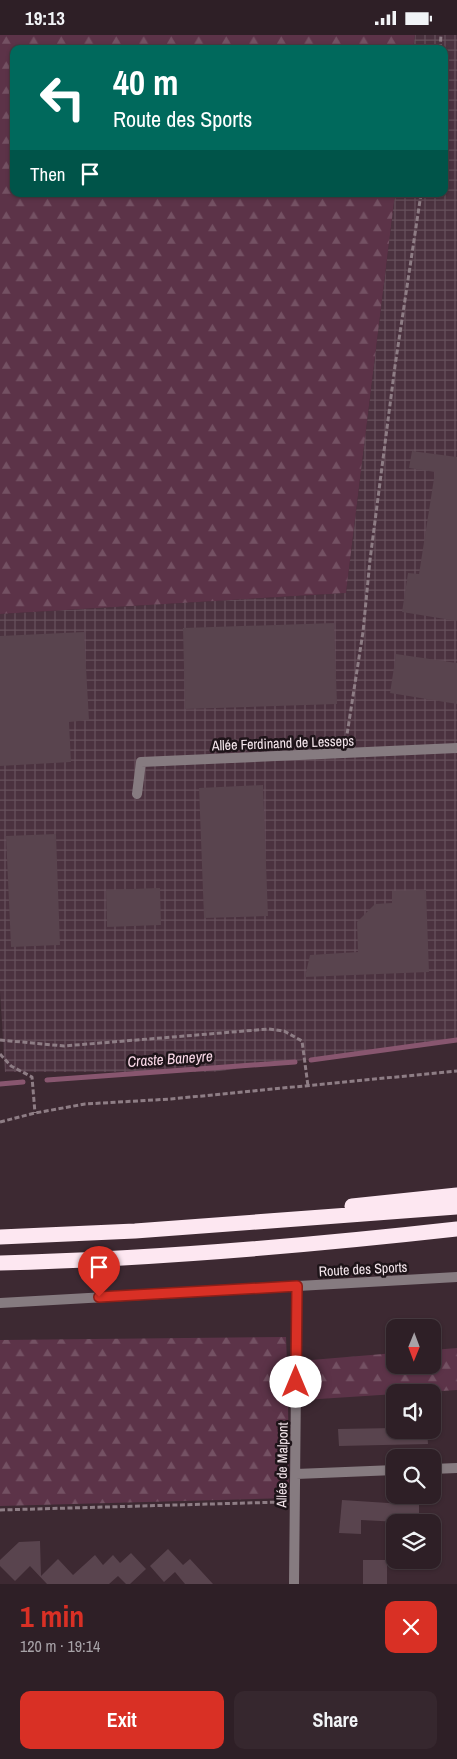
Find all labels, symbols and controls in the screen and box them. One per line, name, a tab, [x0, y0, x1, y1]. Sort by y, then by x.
text: 19:13	[25, 5, 65, 31]
text: 40 m	[113, 59, 178, 106]
icon: left	[30, 65, 95, 130]
text: Route des Sports	[113, 104, 252, 134]
icon: arrive	[76, 160, 104, 188]
text: Then	[30, 161, 66, 187]
street label: Allée Ferdinand de Lesseps	[211, 732, 355, 755]
water label: Craste Baneyre	[127, 1045, 213, 1072]
pin	[78, 1246, 120, 1297]
icon: arrive	[85, 1253, 113, 1281]
street label: Route des Sports	[318, 1258, 408, 1280]
north arrow	[386, 1319, 441, 1374]
map controls	[386, 1319, 441, 1569]
position arrow	[269, 1355, 321, 1407]
button: sound	[386, 1384, 441, 1439]
street label: Allée de Malpont	[272, 1422, 292, 1509]
button: search	[386, 1449, 441, 1504]
button: layers	[386, 1514, 441, 1569]
text: 1 min	[20, 1596, 84, 1636]
button: close	[385, 1601, 437, 1653]
text: 120 m · 19:14	[20, 1635, 100, 1657]
button: Exit	[20, 1691, 224, 1749]
button: Share	[234, 1691, 437, 1749]

